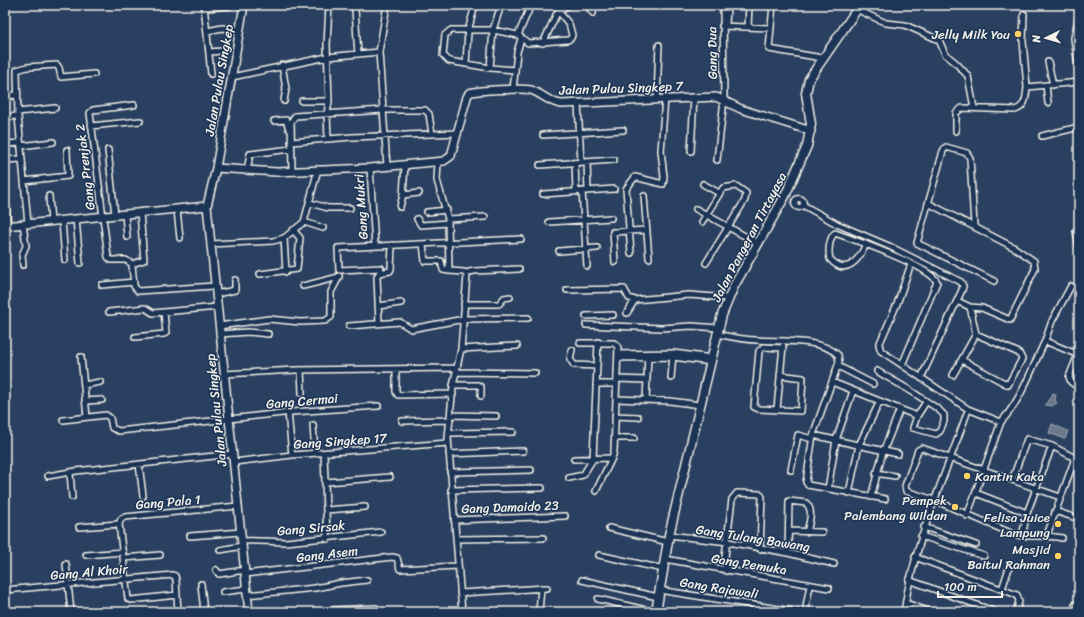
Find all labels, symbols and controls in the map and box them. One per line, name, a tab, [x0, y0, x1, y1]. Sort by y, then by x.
north arrow	[1026, 18, 1066, 58]
street label: Jalan Pulau Singkep	[198, 22, 240, 139]
place label: Jelly Milk You	[931, 23, 1010, 46]
street label: Gang Dua	[700, 26, 724, 80]
marker: Jelly Milk You	[1013, 29, 1023, 39]
text: N	[1027, 34, 1046, 44]
street label: Jalan Pulau Singkep 7	[558, 74, 685, 102]
street label: Gang Prenjak 2	[68, 122, 102, 211]
street label: Jalan Pangeran Tirtayasa	[705, 168, 793, 307]
street label: Gang Mukri	[347, 173, 375, 240]
street label: Jalan Pulau Singkep	[199, 352, 233, 468]
street label: Gang Cermai	[265, 386, 339, 416]
street label: Gang Singkep 17	[293, 426, 389, 456]
place label: Kantin Kaka	[975, 465, 1044, 488]
marker: Kantin Kaka	[962, 471, 972, 481]
street label: Gang Pala 1	[135, 488, 202, 516]
place label: Pempek Palembang Wildan	[844, 489, 947, 527]
street label: Gang Damaido 23	[461, 494, 559, 520]
marker: Pempek Palembang Wildan	[950, 502, 960, 512]
place label: Felisa Juice Lampung	[984, 506, 1050, 544]
street label: Gang Sirsak	[276, 514, 346, 542]
street label: Gang Tulang Bawang	[694, 518, 812, 558]
marker: Felisa Juice Lampung	[1053, 519, 1063, 529]
place label: Masjid Baitul Rahman	[967, 538, 1051, 576]
street label: Gang Asem	[295, 539, 359, 569]
street label: Gang Pemuka	[710, 547, 789, 581]
marker: Masjid Baitul Rahman	[1053, 551, 1063, 561]
street label: Gang Al Khoir	[49, 557, 129, 587]
street label: Gang Rajawali	[678, 570, 760, 606]
scale bar	[938, 573, 1002, 599]
text: 100 m	[944, 576, 977, 598]

